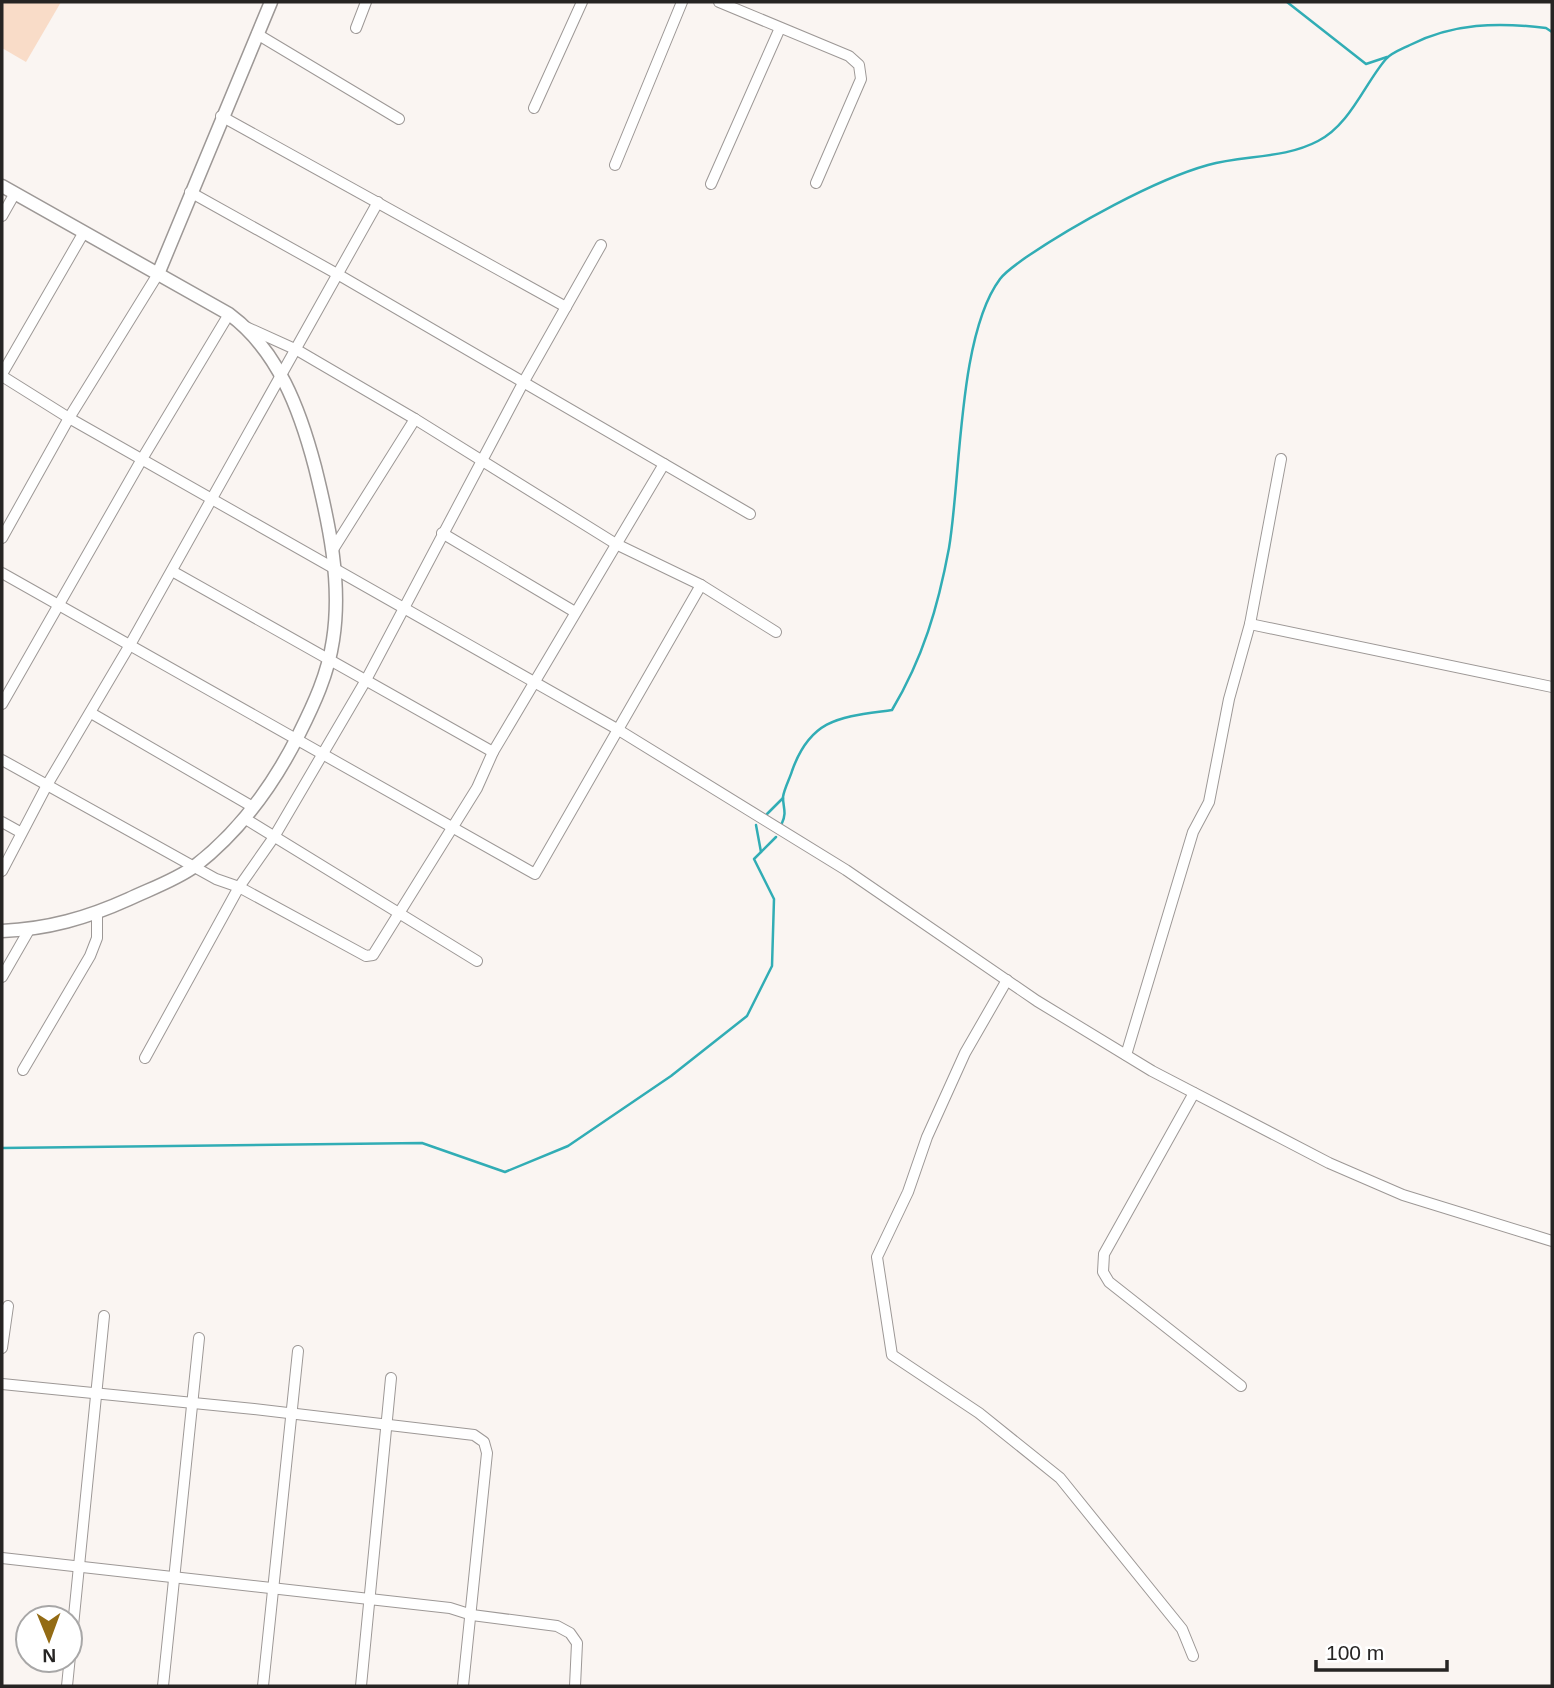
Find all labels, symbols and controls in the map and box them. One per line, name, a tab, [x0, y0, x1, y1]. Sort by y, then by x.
north arrow	[14, 1604, 84, 1674]
scale bar	[1316, 1628, 1447, 1672]
text: 100 m	[1326, 1641, 1384, 1664]
text: N	[42, 1645, 56, 1666]

